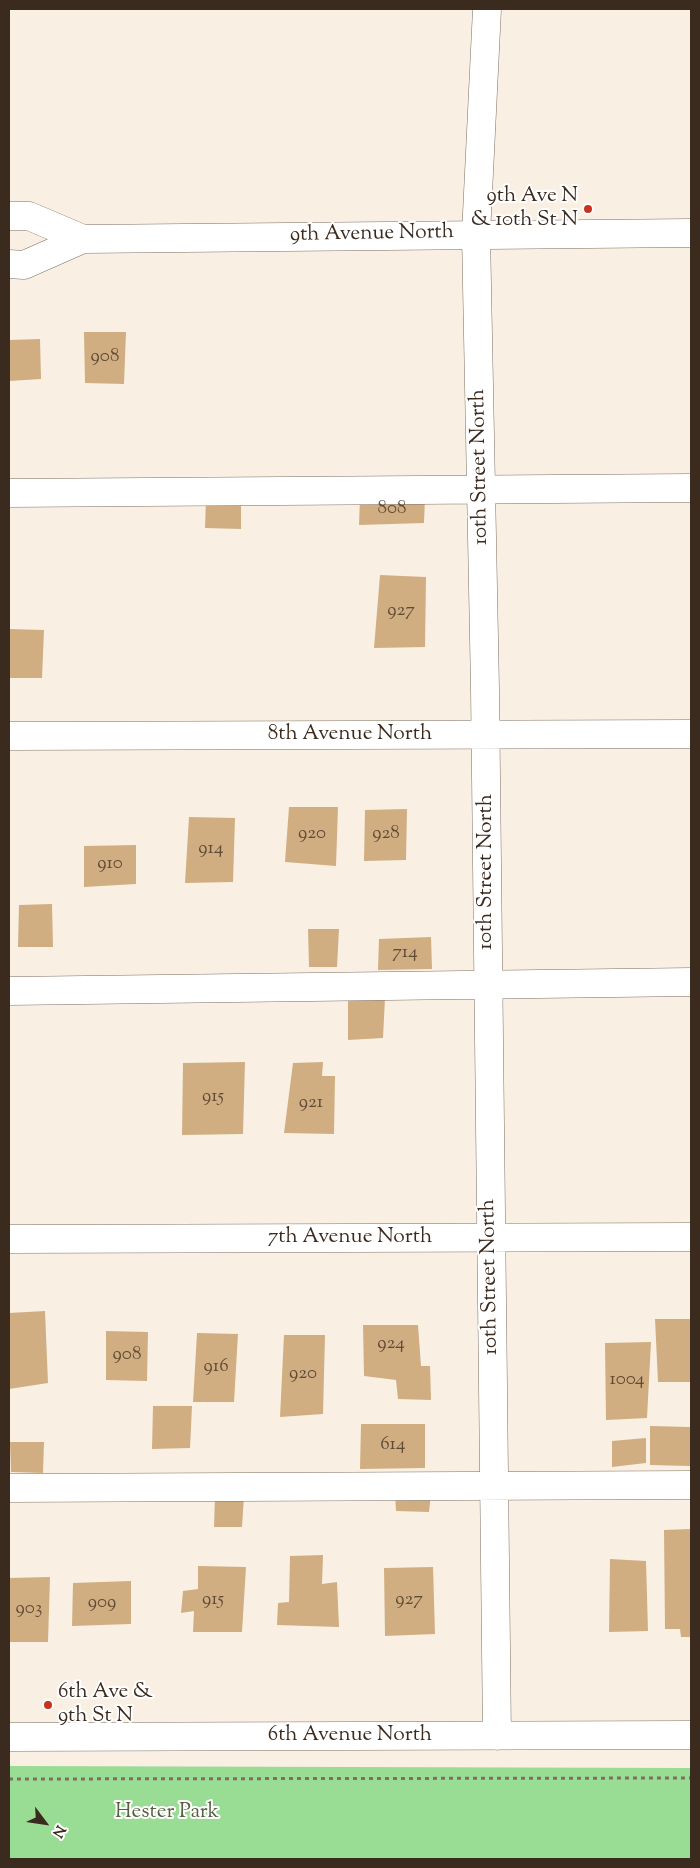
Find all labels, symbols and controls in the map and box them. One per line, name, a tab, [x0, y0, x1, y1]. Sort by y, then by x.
place label: 9th Ave N & 10th St N	[471, 184, 578, 234]
marker: 9th Ave N & 10th St N	[582, 203, 594, 215]
street label: 9th Avenue North	[290, 221, 454, 249]
house number: 908	[91, 347, 119, 369]
street label: 10th Street North	[467, 389, 495, 545]
house number: 808	[377, 499, 407, 521]
house number: 927	[387, 601, 415, 623]
street label: 8th Avenue North	[268, 722, 432, 748]
street label: 10th Street North	[474, 794, 500, 950]
house number: 920	[298, 824, 326, 846]
house number: 928	[372, 824, 400, 846]
house number: 914	[198, 839, 224, 861]
house number: 910	[97, 854, 123, 876]
house number: 714	[392, 943, 418, 965]
house number: 915	[202, 1087, 224, 1109]
house number: 921	[299, 1093, 323, 1115]
street label: 10th Street North	[477, 1199, 505, 1355]
street label: 7th Avenue North	[268, 1225, 432, 1251]
house number: 924	[377, 1334, 405, 1356]
house number: 908	[113, 1345, 141, 1367]
house number: 916	[203, 1357, 229, 1379]
house number: 920	[289, 1364, 317, 1386]
house number: 1004	[609, 1370, 645, 1392]
house number: 614	[380, 1435, 406, 1457]
house number: 915	[202, 1590, 224, 1612]
house number: 927	[395, 1590, 423, 1612]
house number: 909	[88, 1593, 116, 1615]
house number: 903	[16, 1599, 42, 1621]
place label: 6th Ave & 9th St N	[58, 1680, 153, 1730]
marker: 6th Ave & 9th St N	[42, 1699, 54, 1711]
street label: 6th Avenue North	[268, 1723, 432, 1749]
north arrow	[20, 1798, 70, 1848]
park label: Hester Park	[115, 1800, 219, 1826]
text: N	[46, 1821, 69, 1841]

